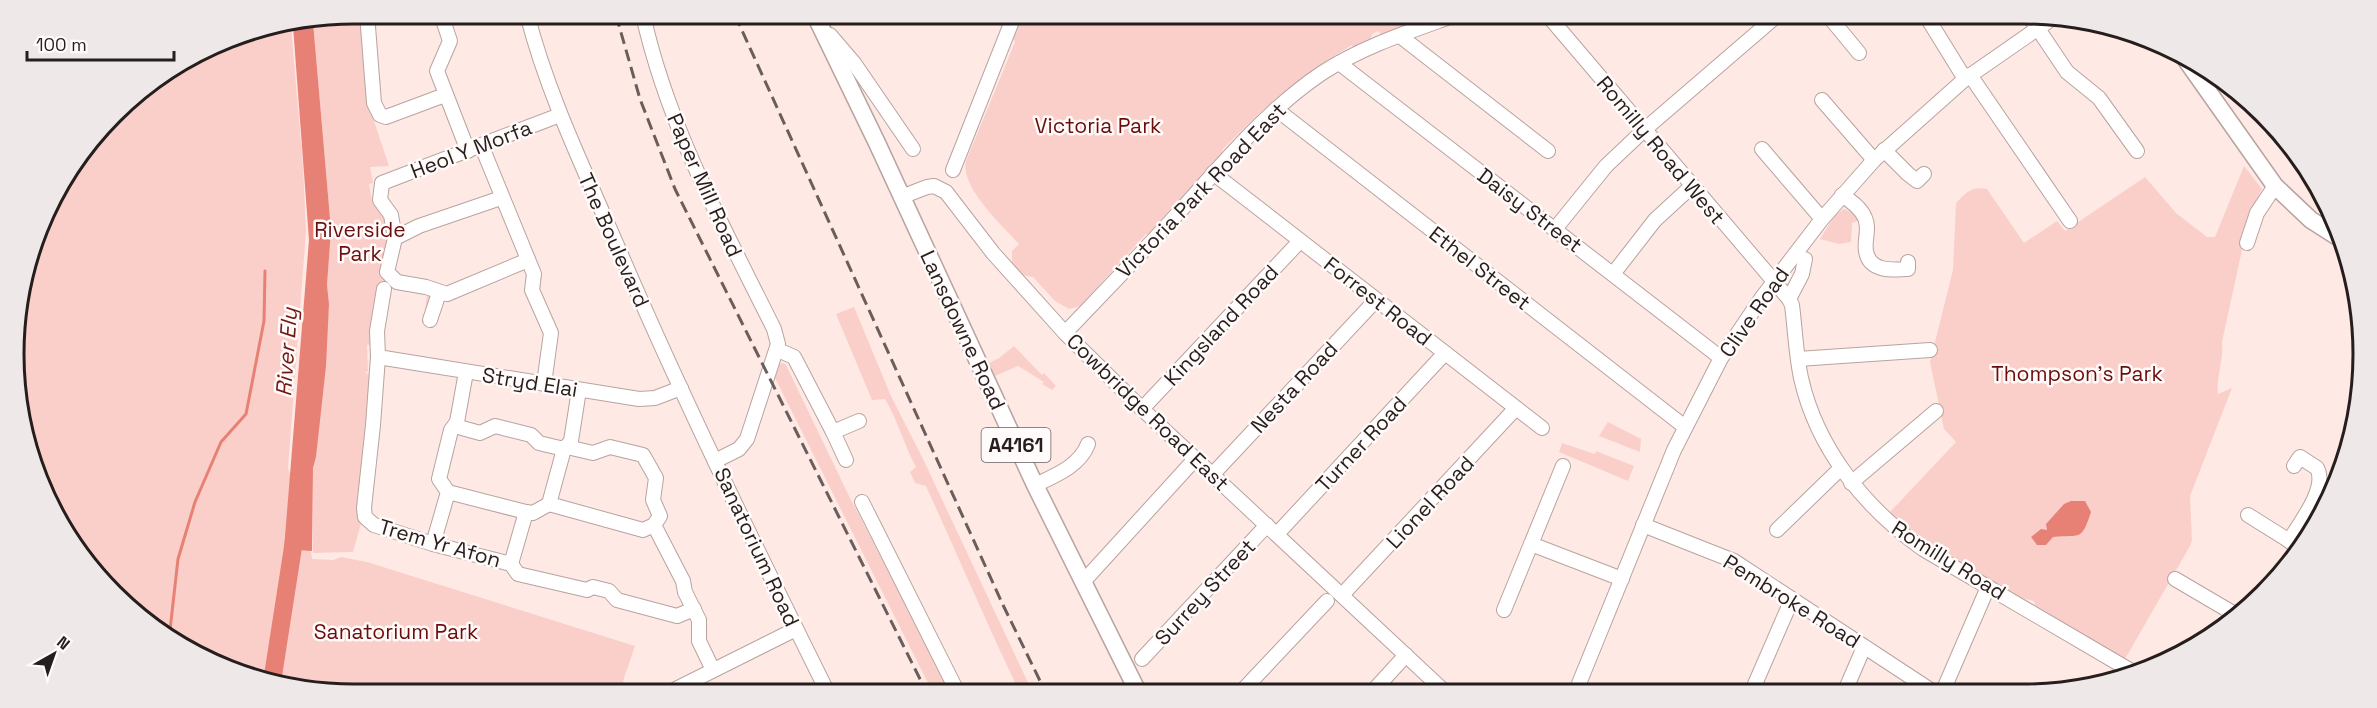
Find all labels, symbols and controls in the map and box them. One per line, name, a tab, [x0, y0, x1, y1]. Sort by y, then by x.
scale bar	[27, 24, 174, 62]
text: 100 m	[36, 33, 87, 56]
street label: Romilly Road West	[1591, 70, 1731, 230]
street label: Victoria Park Road East	[1110, 97, 1292, 283]
street label: Paper Mill Road	[661, 109, 749, 261]
park label: Victoria Park	[1035, 112, 1161, 139]
street label: Heol Y Morfa	[407, 114, 535, 184]
street label: Daisy Street	[1472, 162, 1588, 258]
street label: The Boulevard	[572, 169, 656, 311]
park label: Riverside Park	[314, 216, 406, 267]
street label: Ethel Street	[1424, 220, 1536, 316]
street label: Lansdowne Road	[914, 246, 1012, 414]
street label: Forrest Road	[1319, 250, 1437, 352]
street label: Kingsland Road	[1158, 259, 1284, 391]
street label: Clive Road	[1713, 262, 1795, 362]
water label: River Ely	[269, 305, 303, 397]
street label: Cowbridge Road East	[1061, 327, 1235, 497]
street label: Nesta Road	[1245, 335, 1343, 439]
park label: Thompson's Park	[1991, 360, 2163, 387]
street label: Stryd Elai	[480, 361, 580, 403]
street label: Turner Road	[1310, 390, 1412, 498]
road number: A4161	[982, 428, 1050, 462]
street label: Lionel Road	[1380, 450, 1480, 554]
street label: Sanatorium Road	[708, 463, 806, 631]
street label: Trem Yr Afon	[376, 513, 504, 573]
street label: Romilly Road	[1887, 514, 2011, 606]
street label: Surrey Street	[1149, 533, 1261, 651]
street label: Pembroke Road	[1718, 548, 1866, 654]
park label: Sanatorium Park	[314, 618, 478, 645]
north arrow	[24, 624, 84, 684]
text: N	[52, 631, 74, 654]

